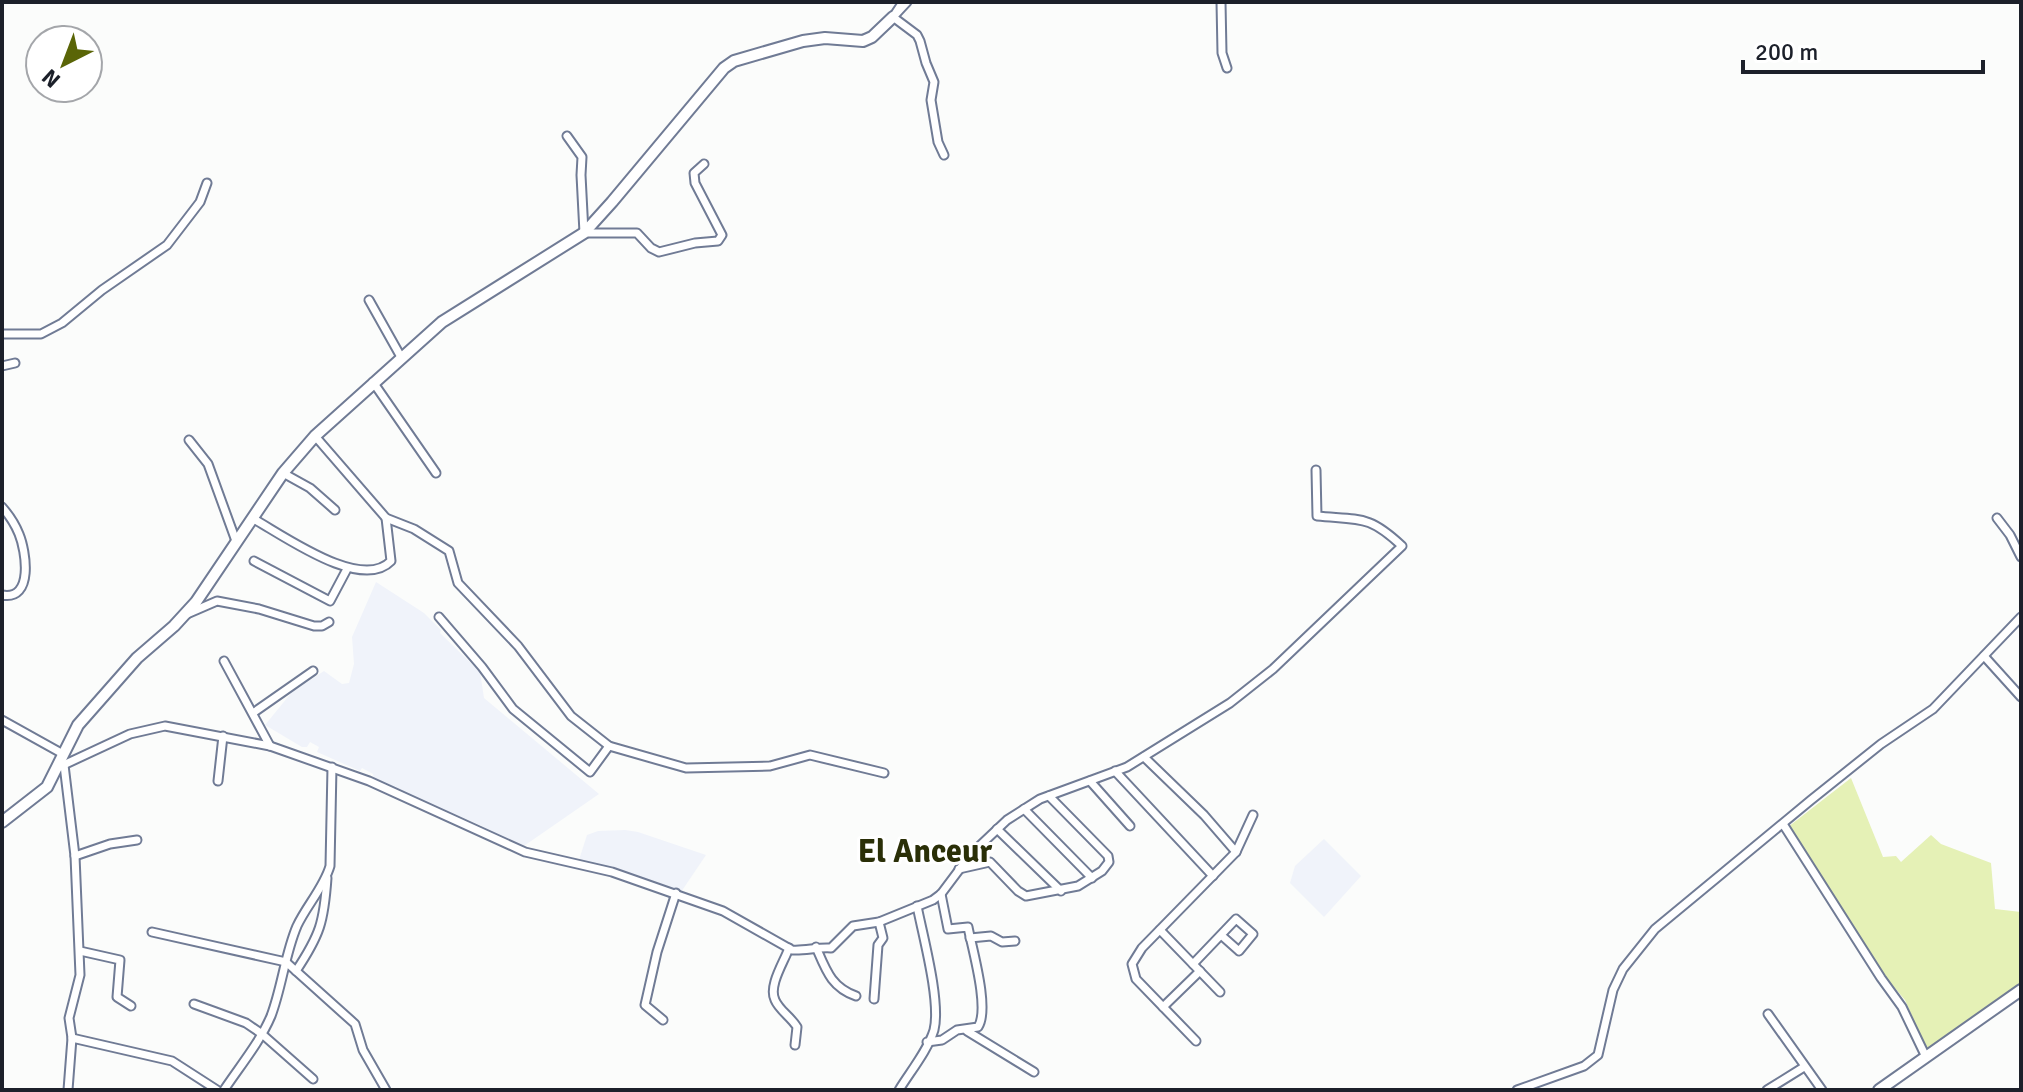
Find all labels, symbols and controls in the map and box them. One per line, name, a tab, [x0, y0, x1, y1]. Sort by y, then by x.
north arrow	[24, 24, 104, 104]
scale bar	[1743, 24, 1983, 74]
text: 200 m	[1755, 37, 1818, 67]
text: N	[36, 63, 66, 94]
district label: El Anceur	[858, 832, 993, 871]

